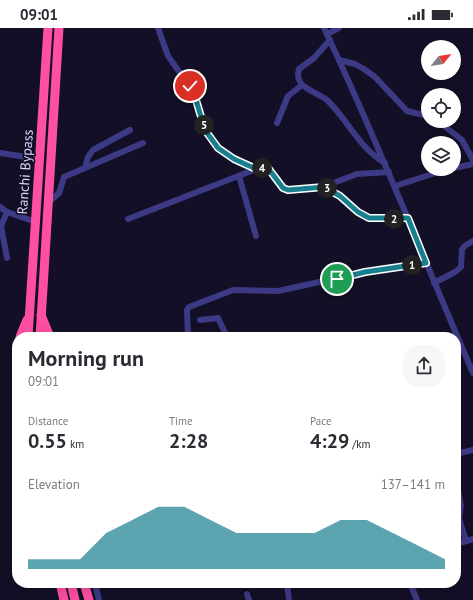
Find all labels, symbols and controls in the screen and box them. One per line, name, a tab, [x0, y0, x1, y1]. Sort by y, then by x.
text: 09:01	[20, 5, 58, 24]
north arrow	[421, 40, 461, 80]
map controls	[421, 40, 461, 176]
pin	[173, 69, 207, 103]
icon: check	[179, 75, 201, 97]
button: locate	[421, 88, 461, 128]
pin: 5	[194, 115, 214, 135]
text: 5	[201, 118, 207, 132]
street label: Ranchi Bypass	[13, 129, 37, 215]
button: layers	[421, 136, 461, 176]
pin: 4	[252, 158, 272, 178]
text: 4	[259, 161, 265, 175]
pin: 3	[317, 178, 337, 198]
text: 3	[324, 181, 330, 195]
pin: 2	[384, 209, 404, 229]
text: 2	[391, 212, 397, 226]
pin: 1	[402, 255, 422, 275]
text: 1	[409, 258, 415, 272]
pin	[320, 262, 354, 296]
icon: arrive	[326, 268, 348, 290]
text: Morning run	[28, 344, 144, 372]
button: share	[403, 345, 445, 387]
text: 09:01	[28, 373, 59, 390]
text: Distance	[28, 414, 68, 428]
text: Time	[169, 414, 193, 428]
text: Pace	[310, 414, 332, 428]
text: 0.55	[28, 428, 67, 454]
text: 2:28	[169, 428, 208, 454]
text: 4:29	[310, 428, 349, 454]
text: km	[67, 437, 84, 451]
text: /km	[349, 437, 370, 451]
text: Elevation	[28, 476, 80, 493]
text: 137–141 m	[381, 476, 445, 493]

